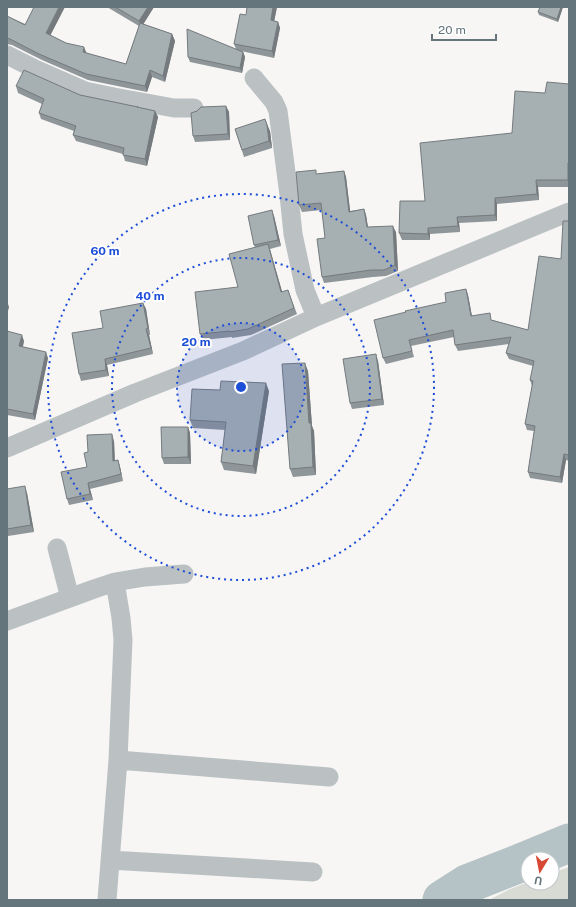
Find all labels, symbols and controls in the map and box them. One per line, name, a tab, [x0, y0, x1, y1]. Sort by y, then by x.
scale bar	[432, 16, 496, 42]
text: 20 m	[438, 23, 466, 37]
text: 60 m	[90, 244, 120, 258]
text: 40 m	[135, 289, 165, 303]
text: 20 m	[182, 335, 211, 349]
centre of rings	[234, 380, 248, 394]
north arrow	[520, 851, 560, 891]
text: U	[533, 874, 543, 887]

